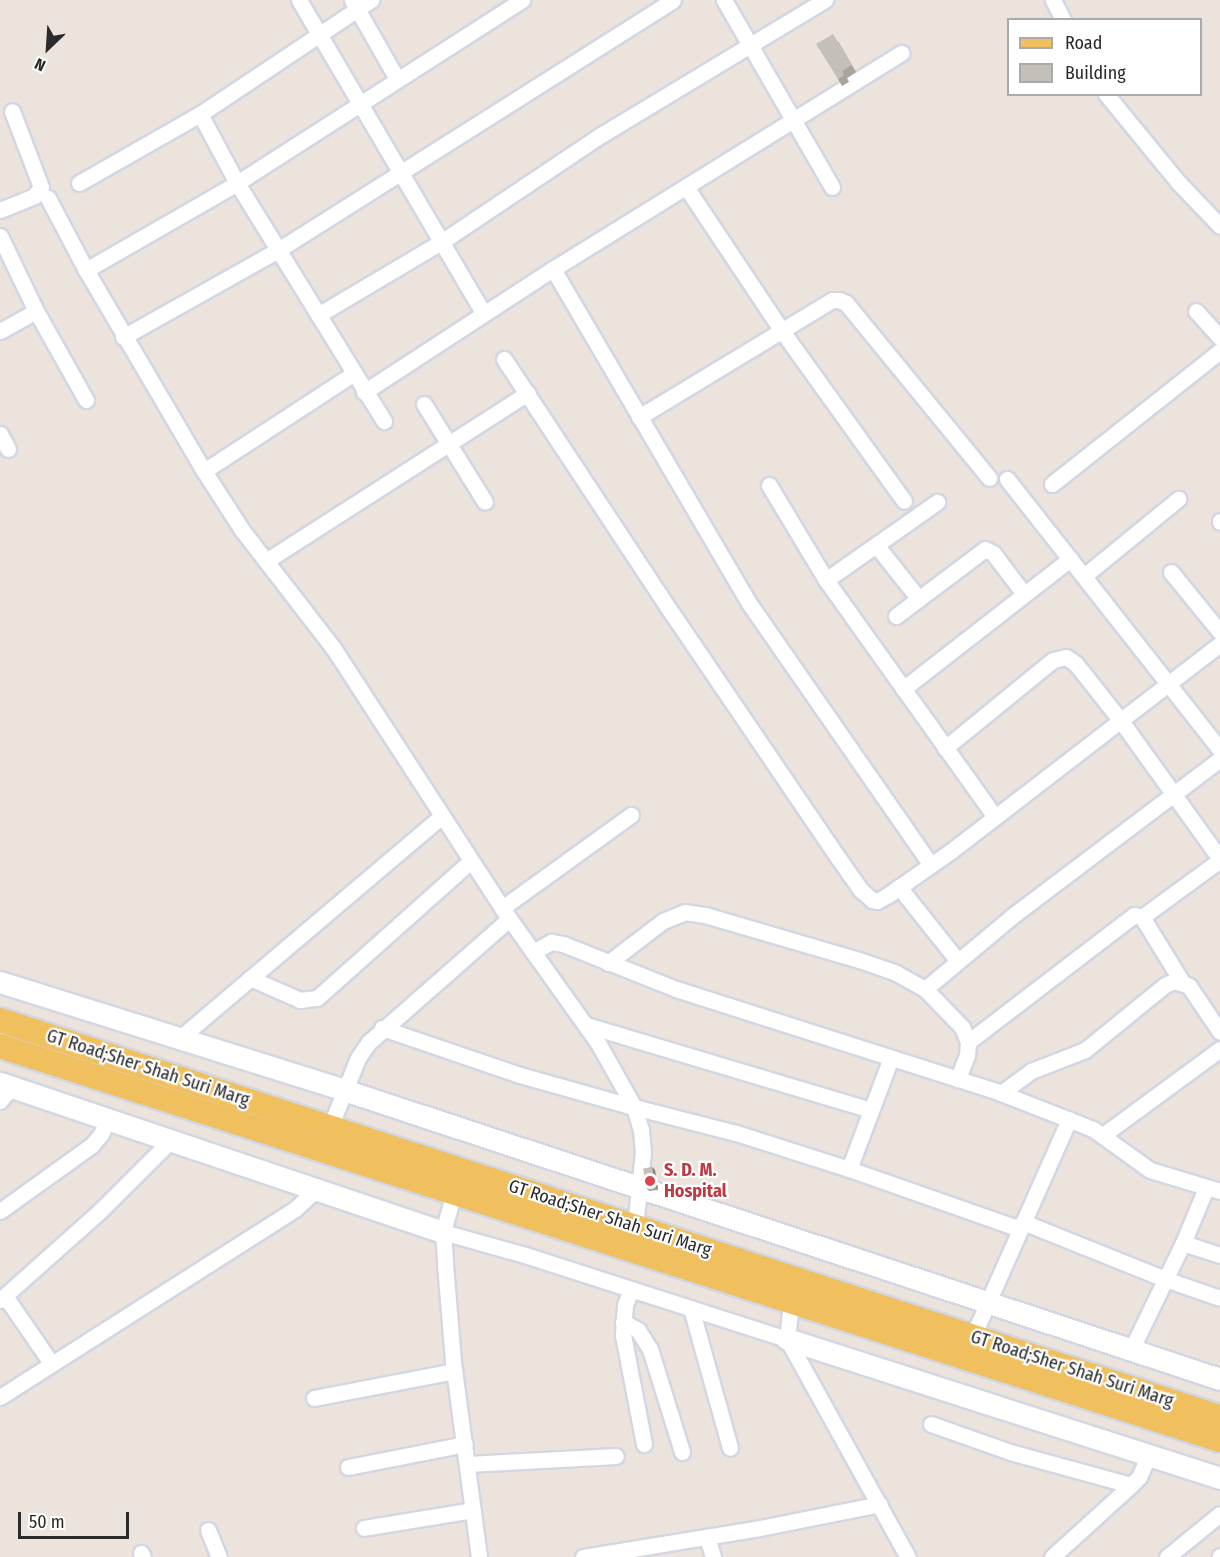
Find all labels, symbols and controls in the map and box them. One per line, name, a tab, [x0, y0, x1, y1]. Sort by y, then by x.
north arrow	[18, 18, 78, 78]
legend	[1007, 18, 1202, 96]
text: Road	[1065, 32, 1102, 54]
text: N	[32, 54, 49, 75]
text: Building	[1065, 62, 1126, 84]
street label: GT Road;Sher Shah Suri Marg	[44, 1025, 252, 1111]
place label: S. D. M. Hospital	[664, 1160, 727, 1202]
marker: S. D. M. Hospital	[641, 1172, 659, 1190]
street label: GT Road;Sher Shah Suri Marg	[506, 1175, 714, 1261]
street label: GT Road;Sher Shah Suri Marg	[968, 1326, 1176, 1412]
scale bar	[21, 1500, 132, 1538]
text: 50 m	[29, 1511, 65, 1533]

